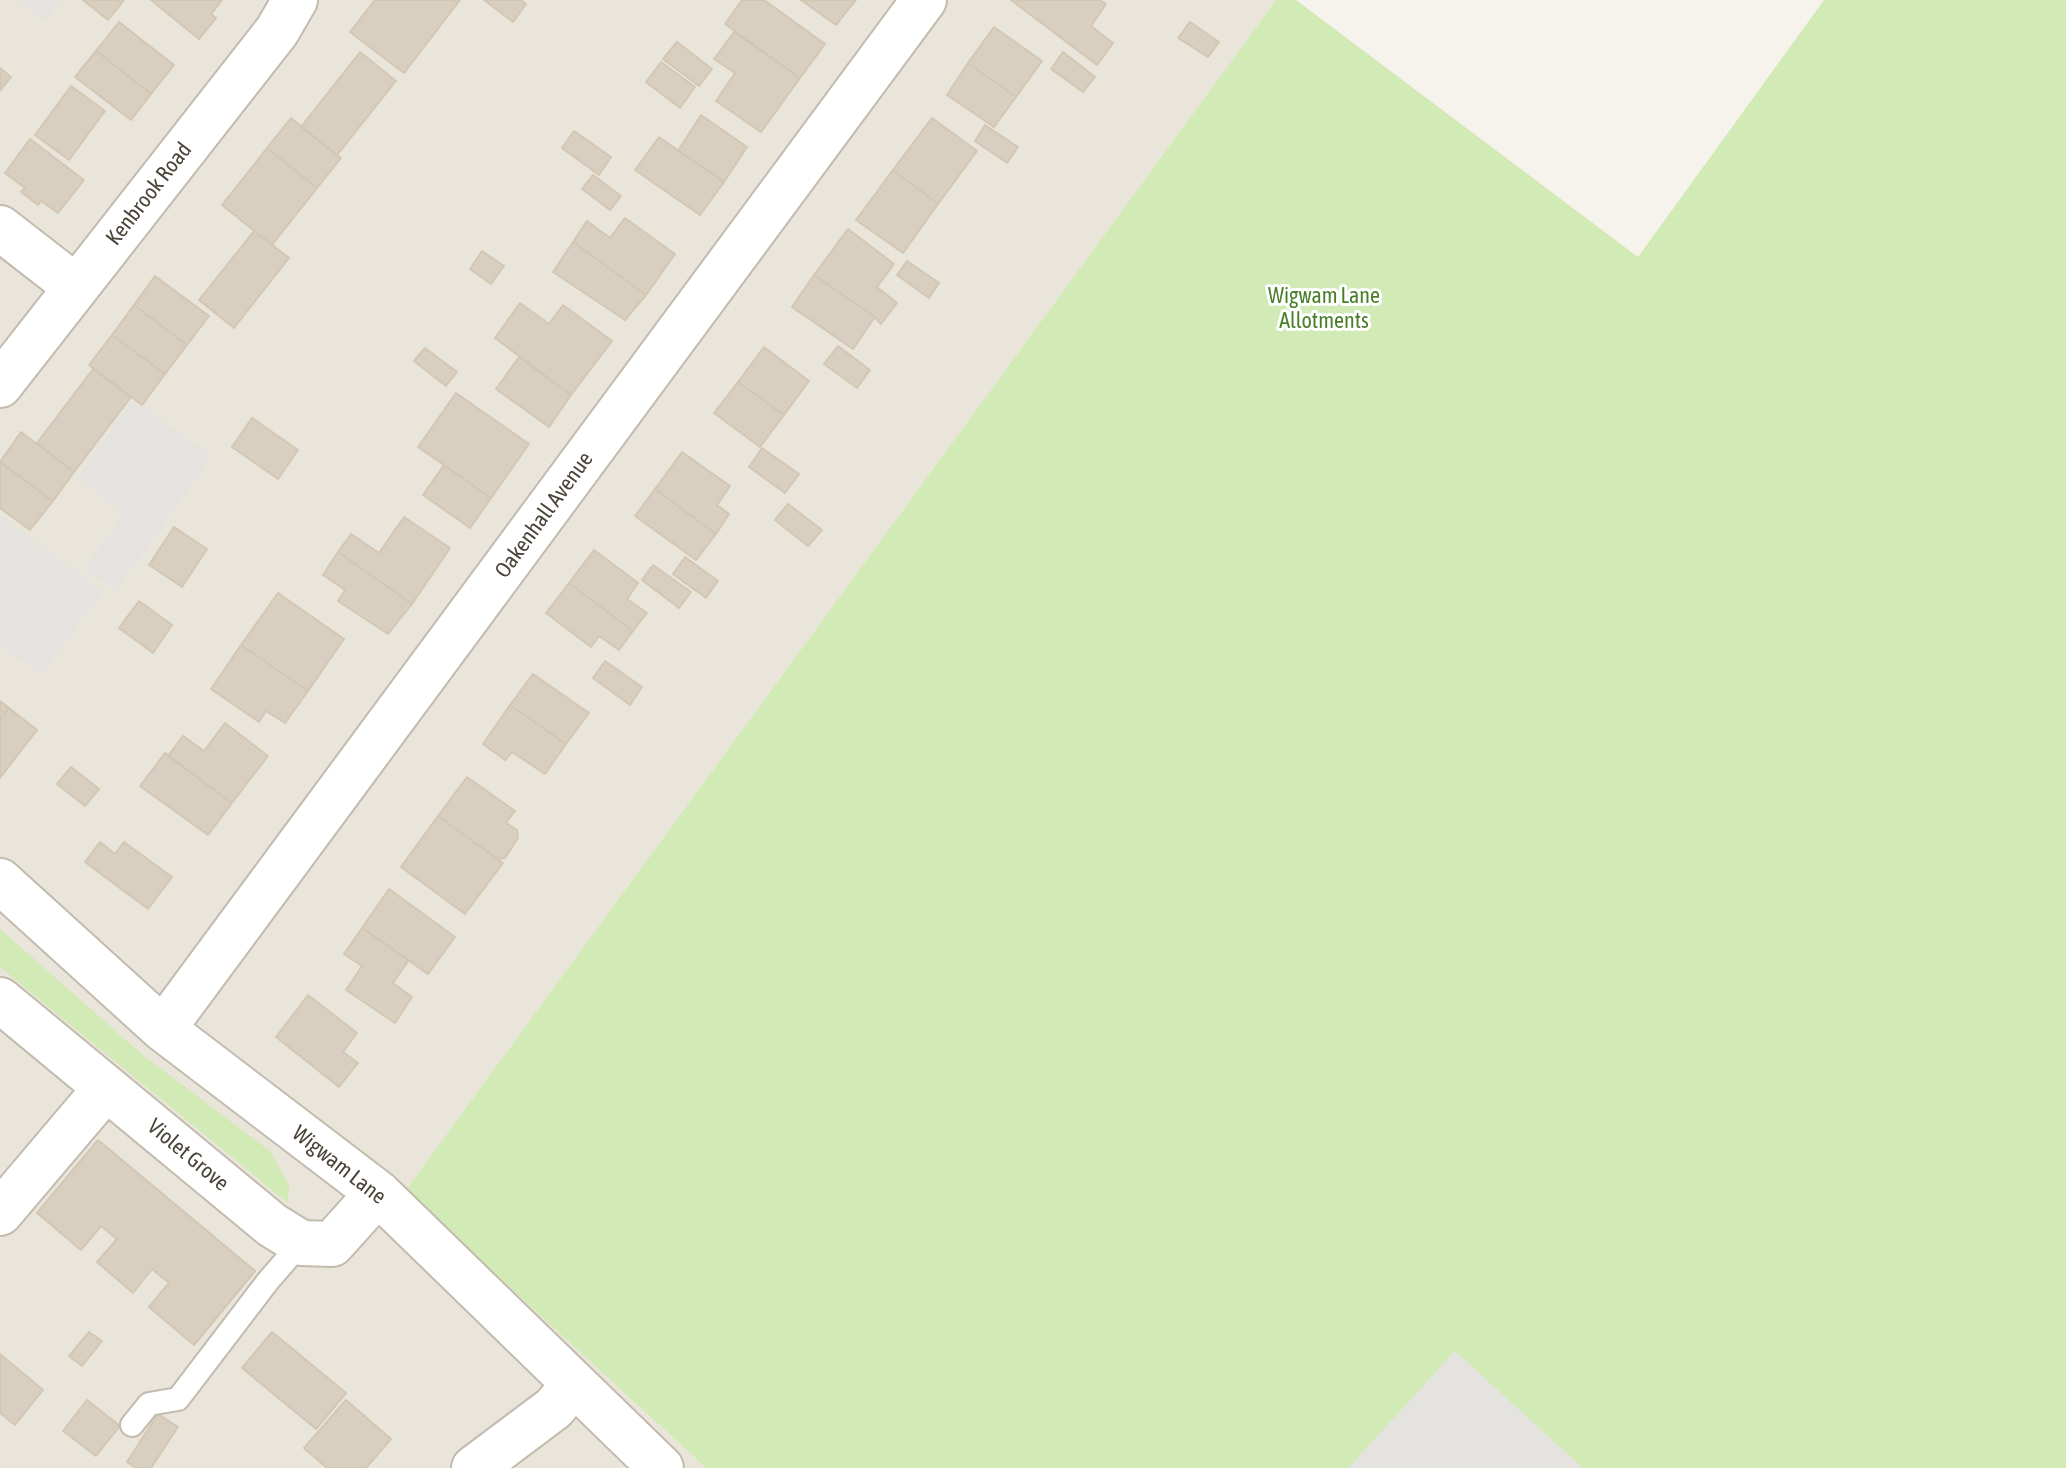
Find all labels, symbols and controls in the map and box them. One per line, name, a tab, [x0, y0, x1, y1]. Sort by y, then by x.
street label: Kenbrook Road	[101, 137, 197, 251]
park label: Wigwam Lane Allotments	[1268, 283, 1380, 334]
street label: Oakenhall Avenue	[489, 447, 599, 583]
street label: Violet Grove	[142, 1113, 234, 1197]
street label: Wigwam Lane	[287, 1120, 391, 1210]

